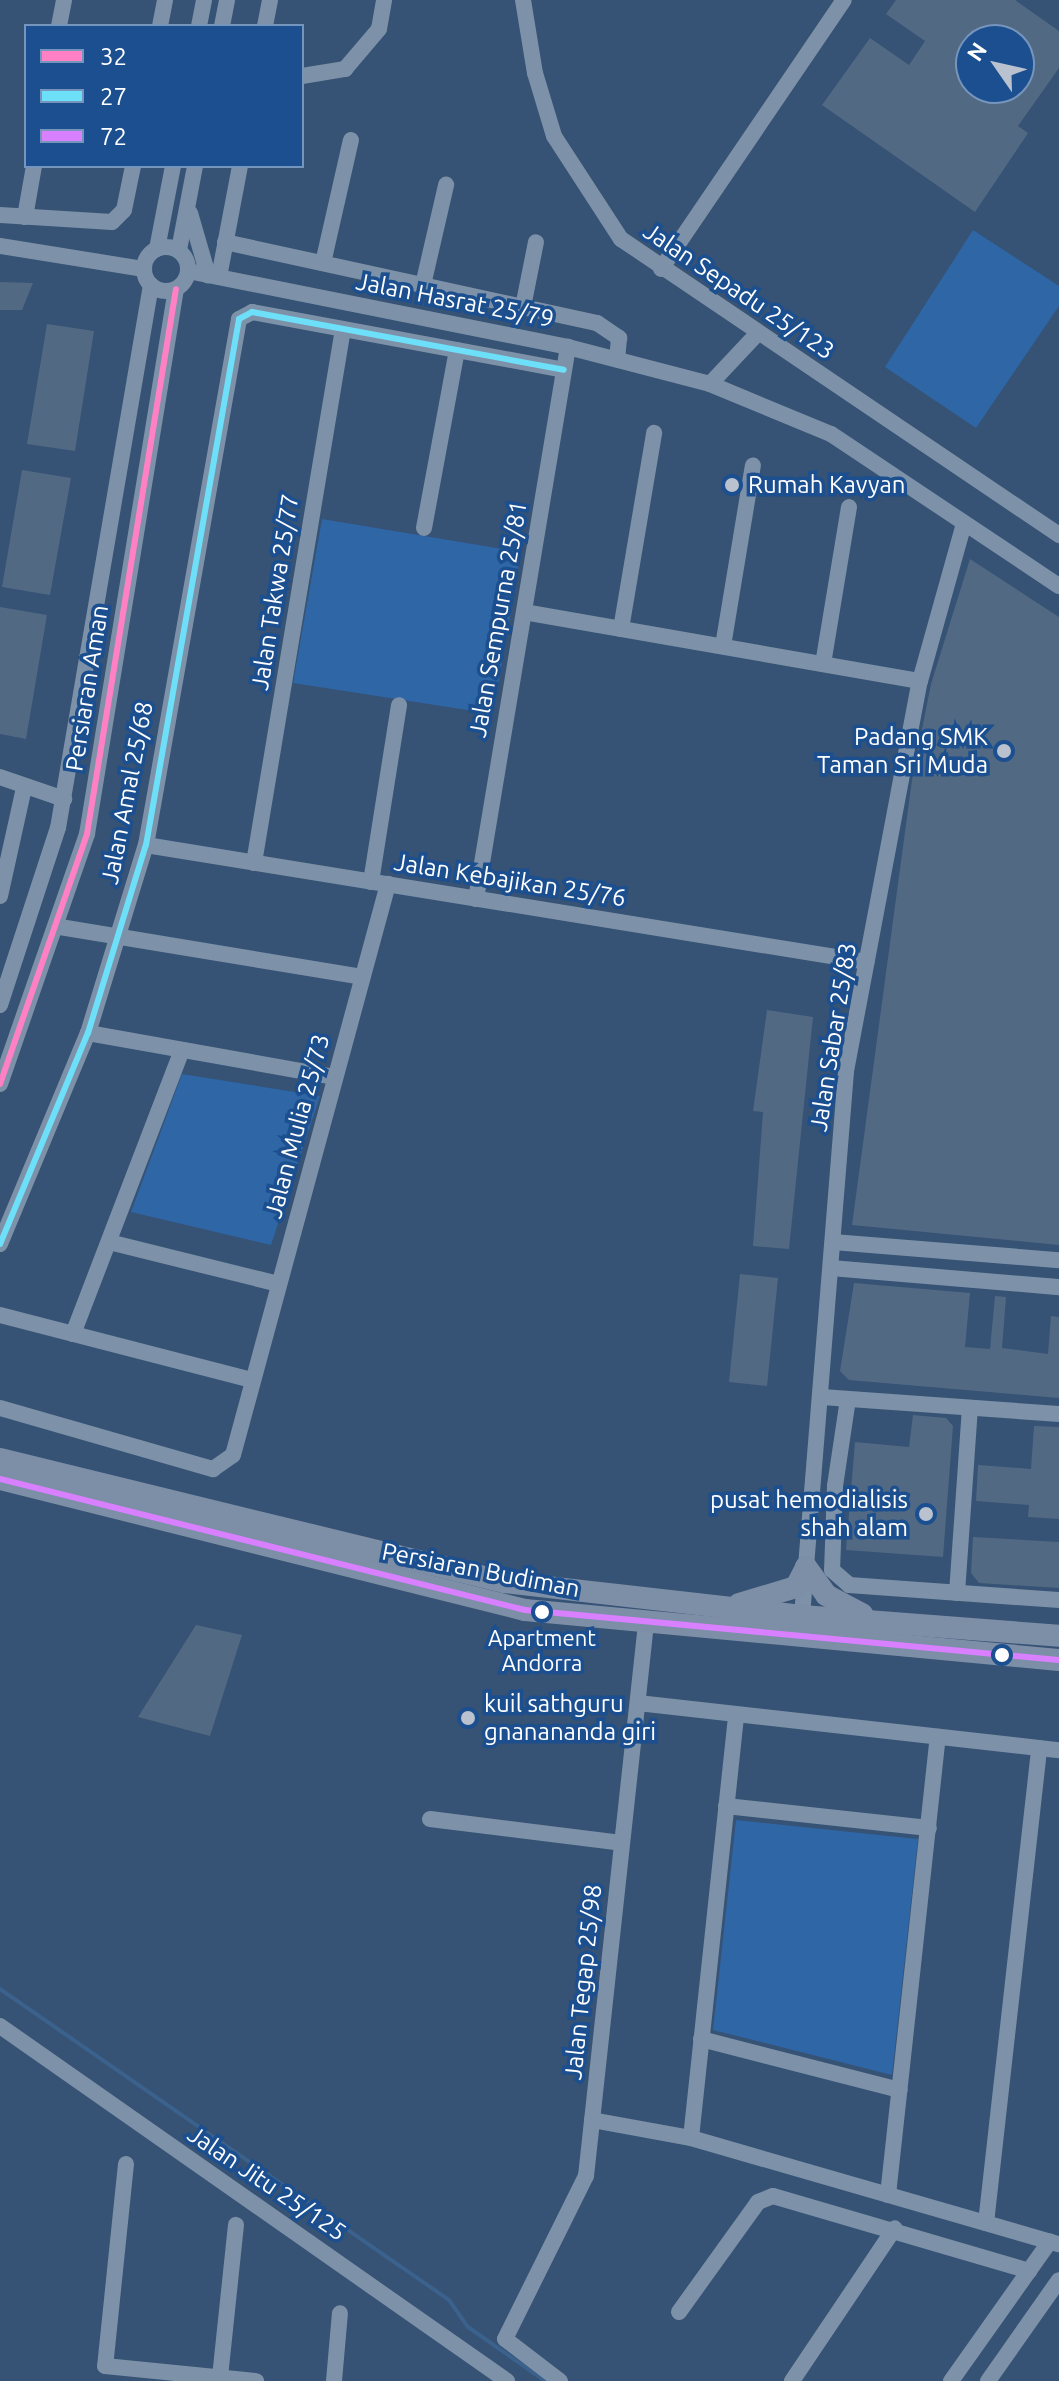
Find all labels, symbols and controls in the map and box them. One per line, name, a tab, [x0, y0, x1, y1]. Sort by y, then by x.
legend	[24, 24, 304, 168]
north arrow	[955, 24, 1035, 104]
text: N	[961, 38, 991, 65]
text: 32	[100, 43, 127, 70]
text: 27	[100, 83, 127, 110]
text: 72	[100, 123, 127, 150]
street label: Jalan Sepadu 25/123	[638, 216, 840, 366]
street label: Jalan Hasrat 25/79	[354, 267, 556, 333]
place label: Rumah Kavyan	[748, 471, 906, 499]
marker: Rumah Kavyan	[723, 476, 741, 494]
street label: Jalan Takwa 25/77	[245, 492, 305, 692]
street label: Jalan Sempurna 25/81	[463, 498, 533, 740]
street label: Persiaran Aman	[60, 603, 114, 773]
street label: Jalan Amal 25/68	[95, 699, 159, 887]
place label: Padang SMK Taman Sri Muda	[817, 723, 988, 779]
marker: Padang SMK Taman Sri Muda	[995, 742, 1013, 760]
street label: Jalan Kebajikan 25/76	[392, 847, 628, 913]
street label: Jalan Sabar 25/83	[804, 940, 862, 1134]
street label: Jalan Mulia 25/73	[259, 1031, 335, 1221]
place label: pusat hemodialisis shah alam	[710, 1486, 908, 1542]
marker: pusat hemodialisis shah alam	[915, 1503, 937, 1525]
street label: Persiaran Budiman	[380, 1537, 582, 1603]
marker: Apartment Andorra	[534, 1604, 550, 1620]
place label: Apartment Andorra	[488, 1624, 596, 1676]
unlabelled marker	[994, 1647, 1010, 1663]
place label: kuil sathguru gnanananda giri	[484, 1690, 656, 1746]
marker: kuil sathguru gnanananda giri	[459, 1709, 477, 1727]
street label: Jalan Tegap 25/98	[558, 1883, 608, 2081]
street label: Jalan Jitu 25/125	[182, 2119, 352, 2247]

